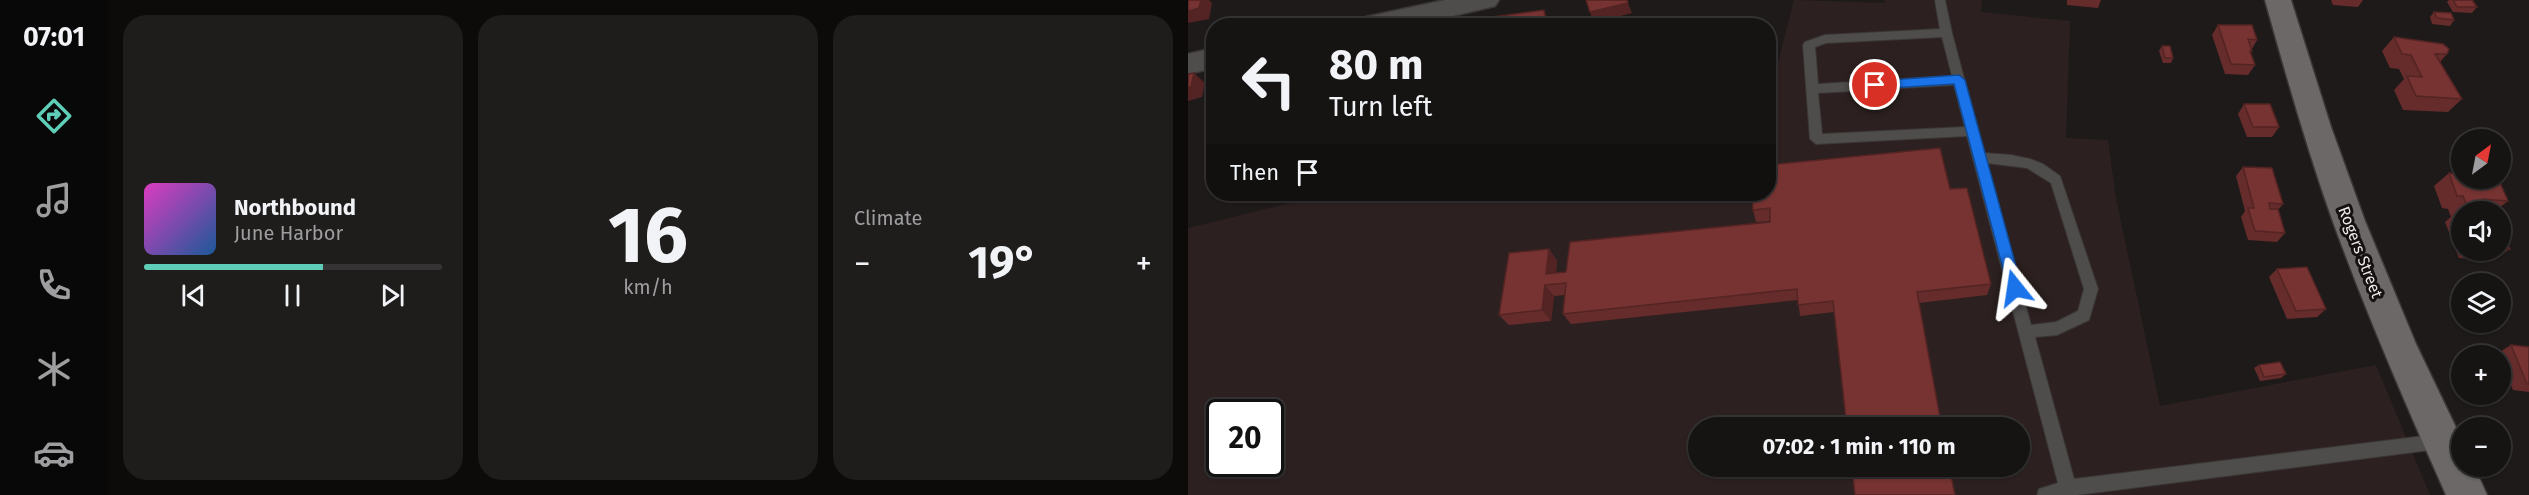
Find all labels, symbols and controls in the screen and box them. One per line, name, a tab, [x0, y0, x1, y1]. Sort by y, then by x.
text: 07:01	[23, 21, 85, 53]
text: 80 m	[1329, 40, 1423, 90]
icon: left	[1230, 42, 1308, 120]
pin	[1849, 59, 1900, 110]
icon: arrive	[1858, 68, 1891, 101]
text: Turn left	[1329, 91, 1432, 123]
icon: directions	[33, 95, 75, 137]
north arrow	[2451, 129, 2511, 189]
map controls	[2451, 129, 2511, 477]
icon: arrive	[1291, 156, 1324, 189]
text: Then	[1230, 159, 1279, 186]
icon: music	[33, 179, 75, 221]
text: 16	[608, 189, 688, 283]
text: Northbound	[234, 194, 356, 221]
button: sound	[2451, 201, 2511, 261]
street label: Rogers Street	[2334, 204, 2387, 301]
text: Climate	[854, 206, 922, 230]
text: June Harbor	[234, 221, 343, 245]
text: 19°	[968, 236, 1038, 290]
text: −	[854, 244, 871, 284]
text: +	[1136, 244, 1152, 284]
position arrow	[1983, 256, 2047, 320]
icon: phone	[33, 264, 75, 306]
button: layers	[2451, 273, 2511, 333]
text: km/h	[623, 275, 673, 299]
icon: previous	[177, 279, 210, 312]
icon: pause	[276, 279, 309, 312]
icon: next	[376, 279, 409, 312]
button: +	[2451, 345, 2511, 405]
icon: climate	[33, 348, 75, 390]
speed limit sign: 20	[1206, 399, 1284, 477]
button: −	[2451, 417, 2511, 477]
icon: car	[33, 432, 75, 474]
text: 07:02 · 1 min · 110 m	[1762, 433, 1956, 460]

